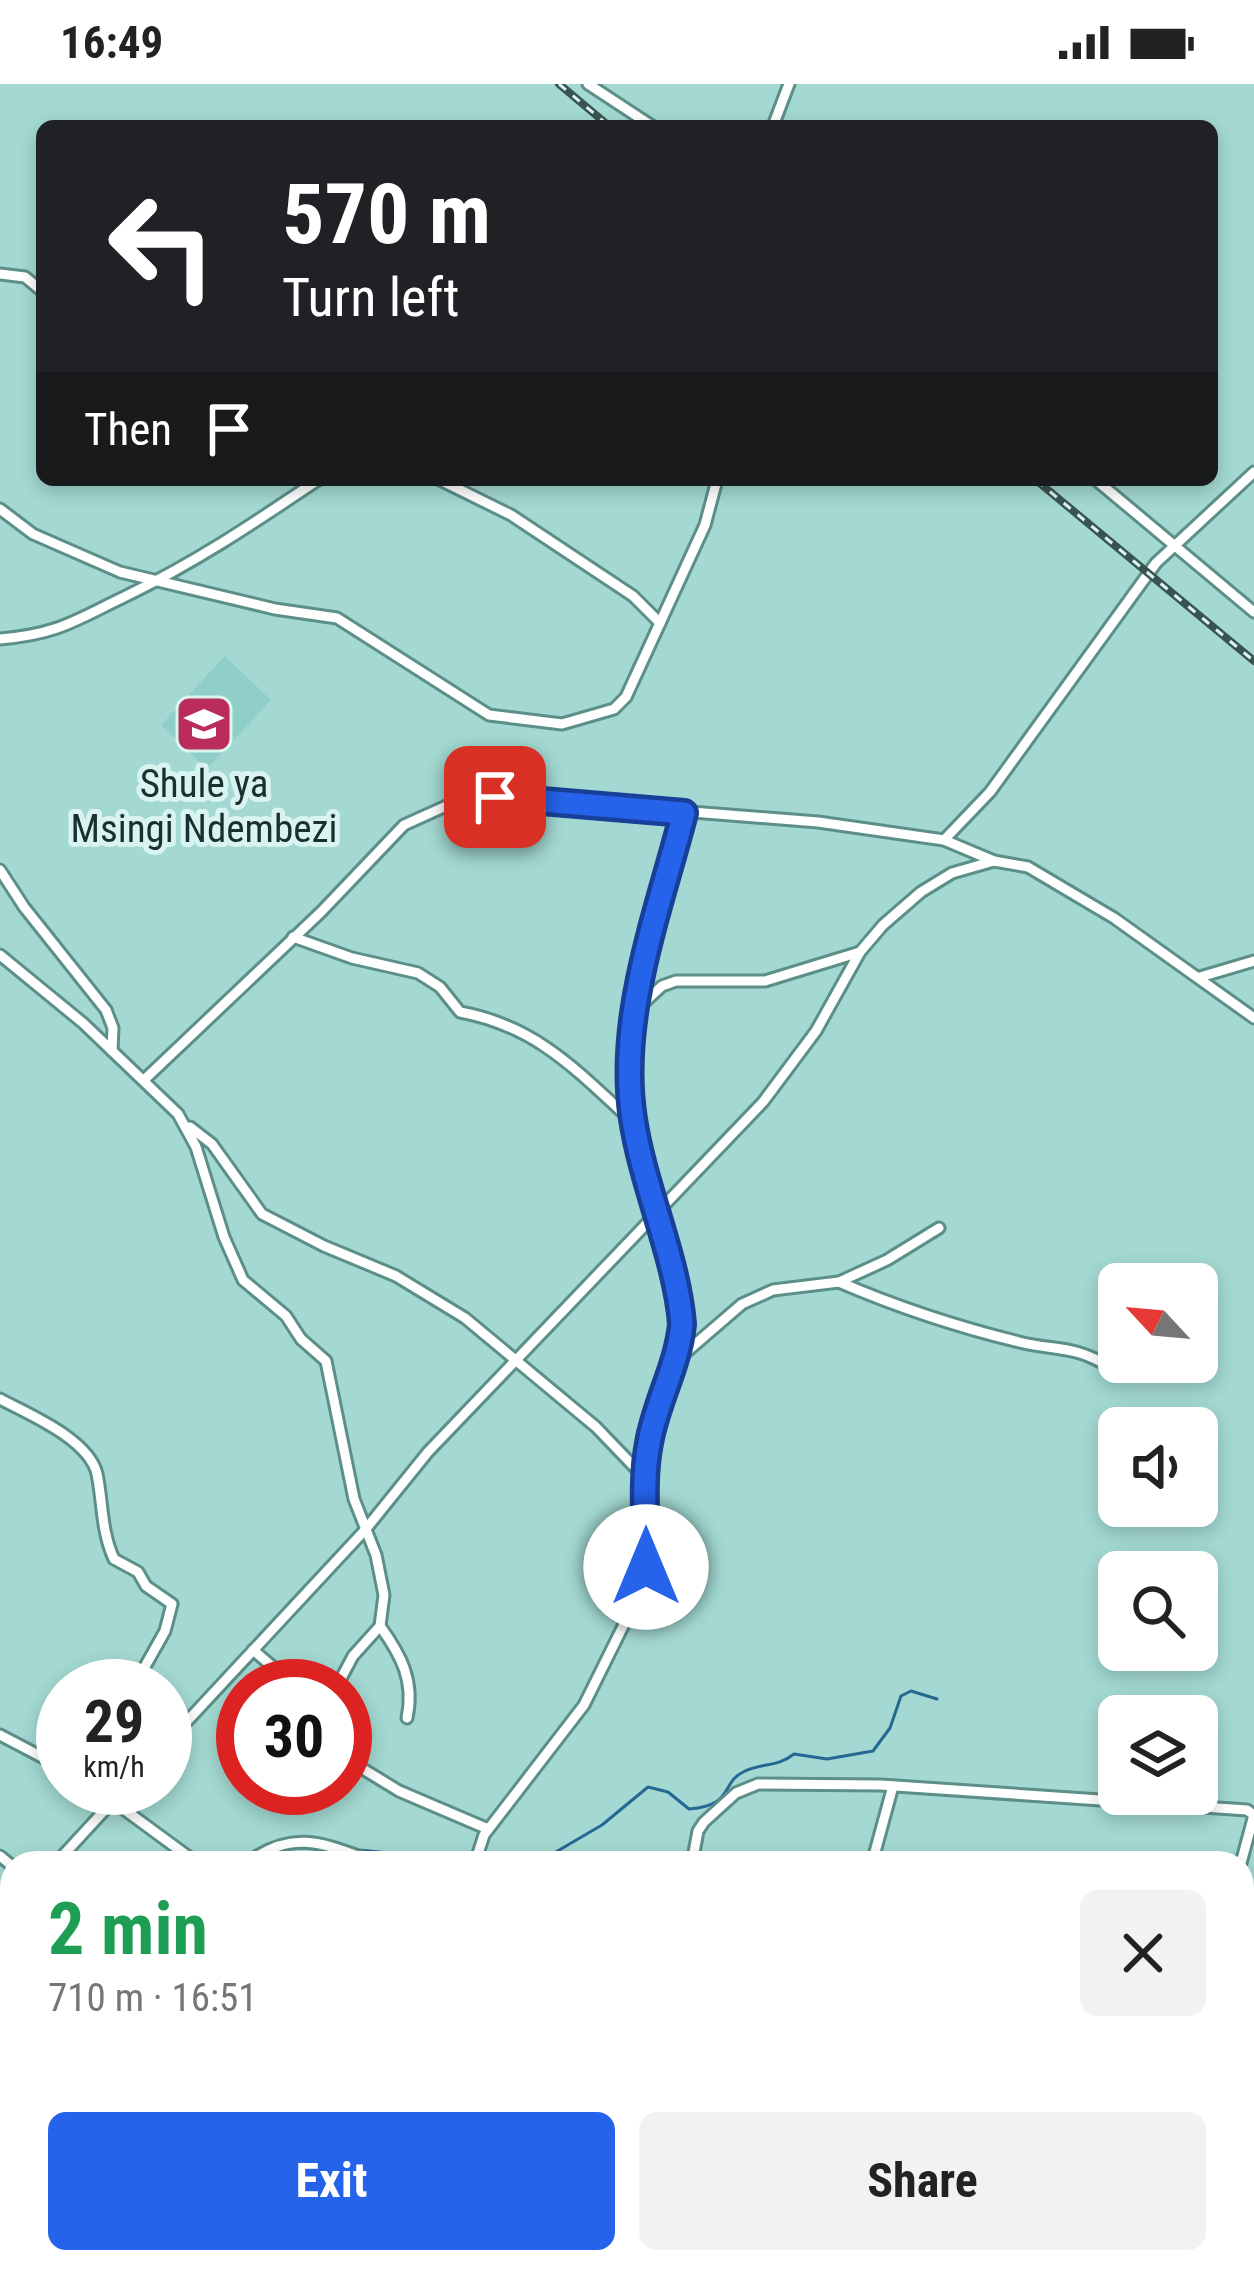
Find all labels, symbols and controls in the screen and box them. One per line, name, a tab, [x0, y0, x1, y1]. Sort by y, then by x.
text: 16:49	[60, 16, 163, 69]
text: 570 m	[282, 165, 491, 264]
icon: left	[84, 168, 240, 324]
text: Turn left	[282, 266, 459, 329]
icon: arrive	[196, 396, 262, 462]
text: Then	[84, 403, 172, 456]
school or university icon: Shule ya Msingi Ndembezi	[173, 693, 235, 755]
pin	[444, 746, 546, 848]
place label: Shule ya Msingi Ndembezi	[71, 761, 337, 852]
icon: arrive	[462, 764, 528, 830]
north arrow	[1098, 1263, 1218, 1383]
map controls	[1098, 1263, 1218, 1815]
button: sound	[1098, 1407, 1218, 1527]
position arrow	[583, 1504, 709, 1630]
button: search	[1098, 1551, 1218, 1671]
speed limit sign: 30	[216, 1659, 372, 1815]
text: 29	[84, 1686, 144, 1757]
button: layers	[1098, 1695, 1218, 1815]
text: km/h	[83, 1749, 145, 1784]
text: 2 min	[48, 1887, 208, 1972]
button: close	[1080, 1890, 1206, 2016]
text: 710 m · 16:51	[48, 1975, 258, 2021]
button: Exit	[48, 2112, 615, 2250]
button: Share	[639, 2112, 1206, 2250]

